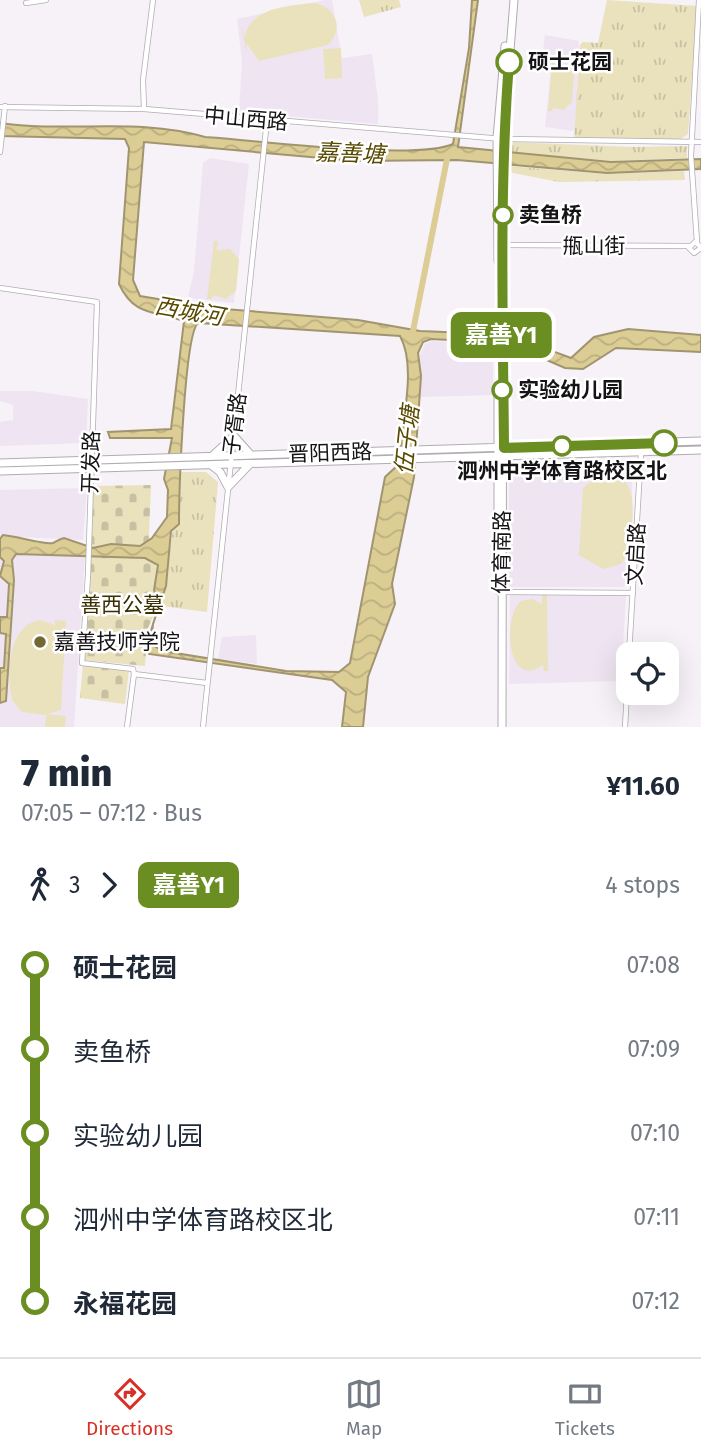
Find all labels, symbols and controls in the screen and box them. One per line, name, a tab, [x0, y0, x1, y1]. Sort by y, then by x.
marker: 硕士花园	[496, 49, 522, 75]
place label: 硕士花园	[528, 49, 612, 75]
street label: 中山西路	[203, 102, 289, 136]
water label: 嘉善塘	[315, 138, 389, 168]
place label: 卖鱼桥	[519, 202, 582, 228]
marker: 卖鱼桥	[493, 205, 513, 225]
street label: 甁山街	[563, 233, 626, 259]
water label: 西城河	[153, 291, 229, 331]
line badge: 嘉善Y1	[452, 312, 550, 358]
text: 嘉善Y1	[465, 321, 537, 349]
place label: 实验幼儿园	[518, 377, 623, 403]
marker: 实验幼儿园	[492, 380, 512, 400]
street label: 子胥路	[218, 391, 252, 457]
water label: 伍子塘	[389, 400, 425, 476]
street label: 开发路	[77, 430, 105, 494]
unlabelled marker	[651, 430, 677, 456]
marker: 泗州中学体育路校区北	[552, 436, 572, 456]
street label: 晋阳西路	[288, 439, 372, 467]
place label: 泗州中学体育路校区北	[457, 458, 667, 484]
street label: 体育南路	[488, 510, 516, 594]
street label: 文启路	[621, 522, 651, 586]
park label: 善西公墓	[80, 592, 164, 618]
place label: 嘉善技师学院	[54, 629, 180, 655]
marker: 嘉善技师学院	[32, 634, 48, 650]
map controls	[616, 642, 679, 705]
button: locate	[616, 642, 679, 705]
text: 7 min	[21, 750, 112, 796]
text: ¥11.60	[606, 771, 680, 802]
text: 07:05 – 07:12 · Bus	[21, 799, 202, 827]
icon: walk	[21, 866, 59, 904]
icon: forward	[90, 866, 128, 904]
text: 3	[69, 871, 80, 899]
text: 嘉善Y1	[152, 871, 225, 899]
text: 4 stops	[605, 871, 680, 899]
text: 07:08	[626, 951, 680, 979]
text: 硕士花园	[73, 953, 177, 984]
text: 07:09	[627, 1035, 680, 1063]
text: 卖鱼桥	[73, 1037, 151, 1068]
text: 07:10	[630, 1119, 680, 1147]
text: 实验幼儿园	[73, 1121, 203, 1152]
text: 07:11	[633, 1203, 680, 1231]
text: 泗州中学体育路校区北	[73, 1205, 333, 1236]
text: 07:12	[631, 1287, 680, 1315]
text: 永福花园	[73, 1289, 177, 1320]
tab: Directions	[86, 1375, 173, 1440]
tab: Map	[345, 1375, 383, 1440]
tab: Tickets	[555, 1375, 615, 1440]

